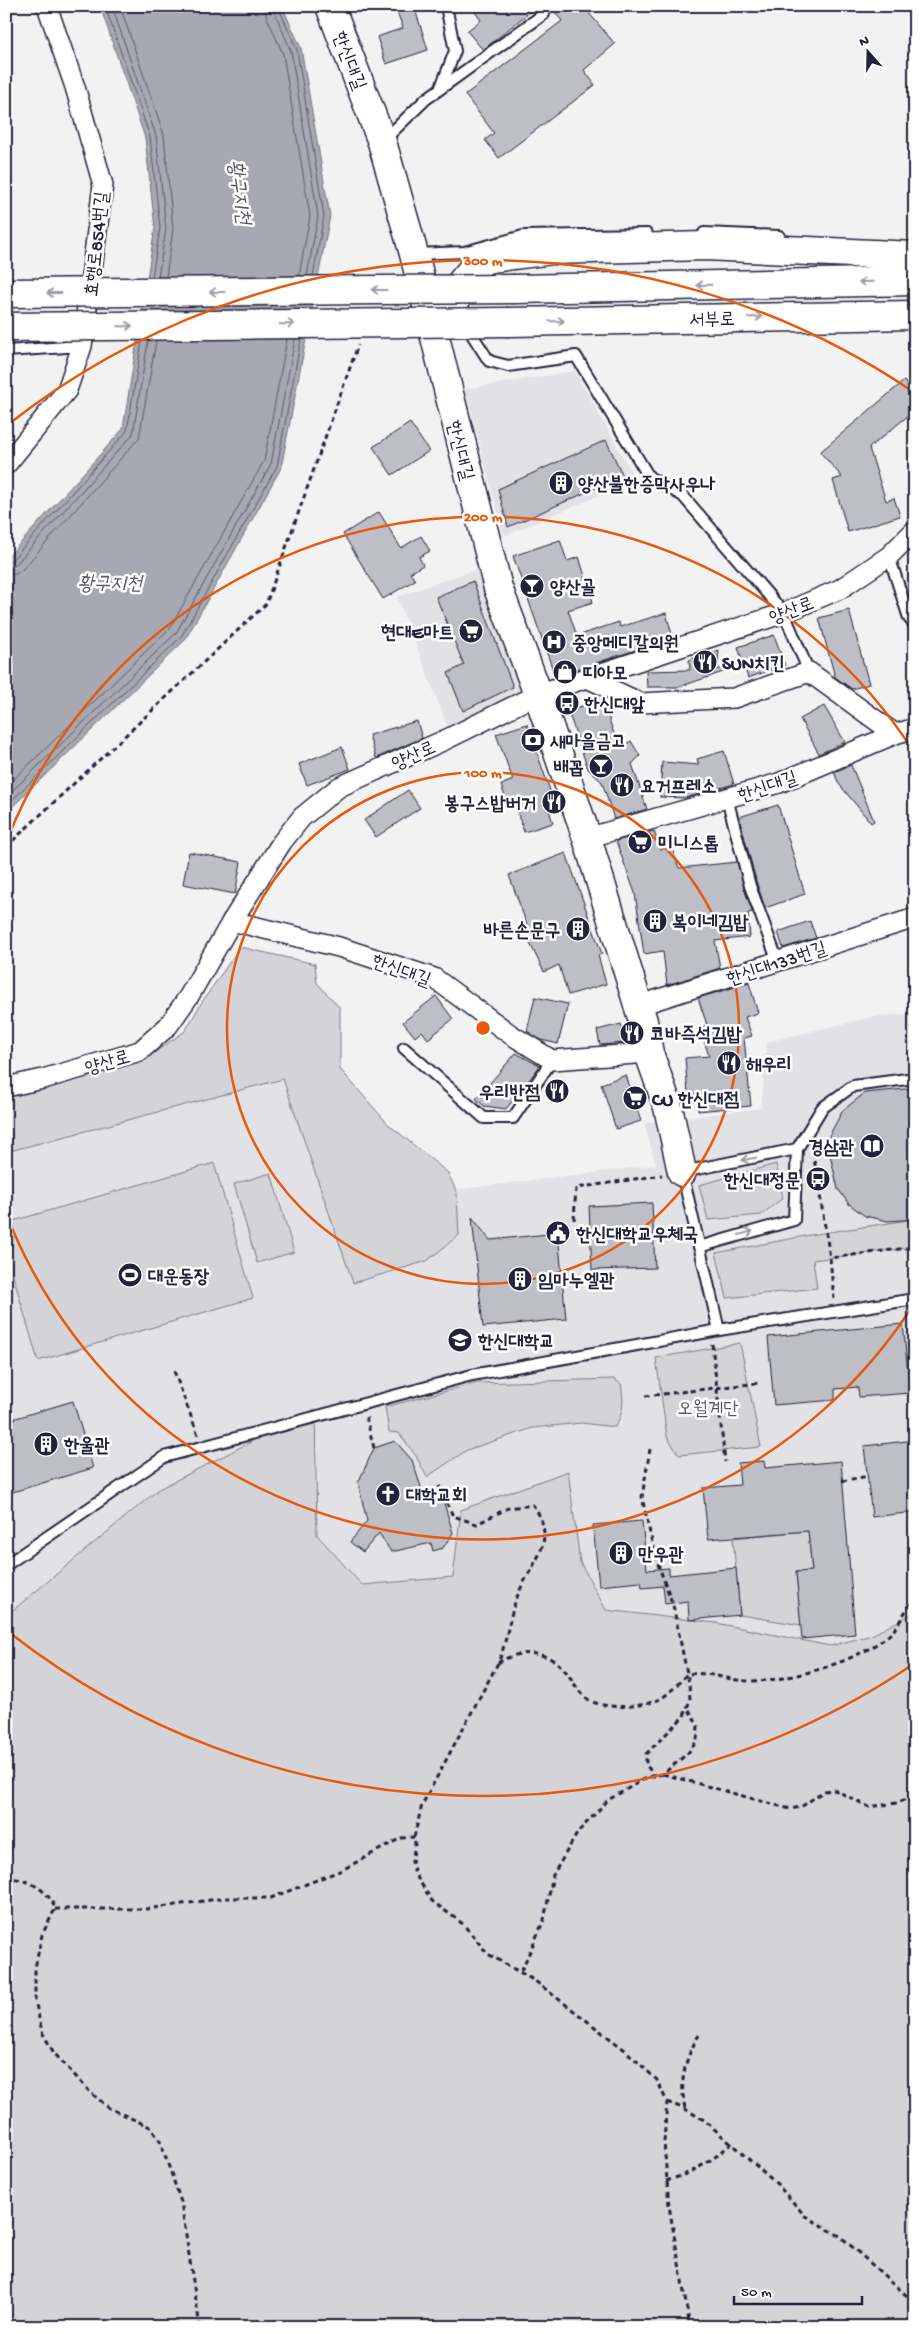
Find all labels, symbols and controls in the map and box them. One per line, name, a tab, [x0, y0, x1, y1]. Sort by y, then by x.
north arrow	[844, 28, 894, 78]
street label: 한신대길	[326, 29, 369, 94]
text: N	[857, 33, 872, 52]
water label: 황구지천	[222, 159, 255, 228]
street label: 효행로854번길	[82, 191, 115, 298]
text: 300 m	[462, 253, 503, 271]
one-way arrow	[858, 277, 874, 286]
one-way arrow	[696, 280, 712, 290]
one-way arrow	[371, 286, 387, 295]
one-way arrow	[209, 287, 225, 297]
one-way arrow	[46, 288, 62, 298]
street label: 서부로	[689, 310, 735, 333]
one-way arrow	[747, 313, 763, 322]
one-way arrow	[549, 316, 565, 326]
one-way arrow	[279, 319, 295, 329]
one-way arrow	[116, 321, 133, 331]
street label: 한신대길	[440, 418, 477, 483]
building icon: 양산불한증막사우나	[548, 470, 574, 496]
place label: 양산불한증막사우나	[578, 475, 716, 498]
text: 200 m	[464, 509, 503, 527]
water label: 황구지천	[78, 573, 144, 597]
bar icon: 양산골	[519, 573, 545, 599]
place label: 양산골	[550, 578, 596, 601]
street label: 양산로	[767, 593, 818, 631]
supermarket icon: 현대E마트	[458, 618, 484, 644]
place label: 현대E마트	[381, 623, 454, 646]
hospital icon: 중앙메디칼의원	[541, 629, 567, 655]
place label: 중앙메디칼의원	[572, 634, 679, 657]
restaurant icon: SUN치킨	[692, 649, 718, 675]
place label: SUN치킨	[722, 654, 785, 677]
shop icon: 띠아모	[552, 659, 578, 685]
place label: 띠아모	[582, 664, 628, 687]
bus stop icon: 한신대앞	[554, 690, 580, 716]
place label: 한신대앞	[583, 695, 646, 718]
bank icon: 새마을금고	[520, 727, 546, 753]
place label: 새마을금고	[549, 732, 626, 755]
street label: 양산로	[389, 737, 440, 777]
bar icon: 배꼽	[588, 753, 614, 779]
place label: 배꼽	[553, 758, 584, 781]
text: 100 m	[463, 765, 502, 783]
street label: 한신대길	[735, 767, 801, 809]
restaurant icon: 요거프레소	[609, 772, 635, 798]
place label: 요거프레소	[640, 777, 716, 800]
restaurant icon: 봉구스밥버거	[541, 789, 567, 815]
place label: 봉구스밥버거	[444, 794, 536, 817]
supermarket icon: 미니스톱	[627, 829, 653, 855]
place label: 미니스톱	[658, 834, 719, 857]
building icon: 복이네김밥	[642, 908, 668, 934]
place label: 복이네김밥	[672, 913, 749, 936]
building icon: 바른손문구	[565, 916, 591, 942]
place label: 바른손문구	[484, 921, 560, 944]
street label: 한신대133번길	[724, 938, 830, 992]
street label: 한신대길	[368, 951, 433, 994]
centre of rings	[474, 1019, 492, 1037]
restaurant icon: 코바즉석김밥	[619, 1020, 645, 1046]
place label: 코바즉석김밥	[650, 1025, 742, 1048]
street label: 양산로	[83, 1047, 133, 1082]
restaurant icon: 해우리	[716, 1050, 742, 1076]
place label: 해우리	[745, 1055, 792, 1078]
restaurant icon: 우리반점	[544, 1078, 570, 1104]
place label: 우리반점	[479, 1083, 541, 1106]
supermarket icon: CU 한신대점	[622, 1085, 648, 1111]
place label: CU 한신대점	[651, 1090, 740, 1113]
library icon: 경삼관	[859, 1133, 885, 1159]
place label: 경삼관	[808, 1138, 855, 1161]
one-way arrow	[741, 1154, 757, 1164]
bus stop icon: 한신대정문	[805, 1166, 831, 1192]
place label: 한신대정문	[723, 1171, 800, 1194]
public building icon: 한신대학교우체국	[545, 1220, 571, 1246]
place label: 한신대학교우체국	[575, 1225, 698, 1248]
one-way arrow	[737, 1228, 753, 1238]
sports icon: 대운동장	[117, 1262, 143, 1288]
building icon: 임마누엘관	[507, 1266, 533, 1292]
place label: 대운동장	[148, 1267, 210, 1290]
place label: 임마누엘관	[538, 1271, 615, 1294]
school or university icon: 한신대학교	[447, 1327, 473, 1353]
place label: 한신대학교	[477, 1332, 554, 1355]
park label: 오월계단	[677, 1399, 739, 1422]
building icon: 한울관	[33, 1431, 59, 1457]
place label: 한울관	[63, 1436, 111, 1459]
church icon: 대학교회	[375, 1481, 401, 1507]
place label: 대학교회	[406, 1486, 467, 1509]
building icon: 만우관	[608, 1540, 634, 1566]
place label: 만우관	[638, 1545, 685, 1568]
scale bar	[734, 2273, 861, 2305]
text: 50 m	[741, 2284, 772, 2302]

